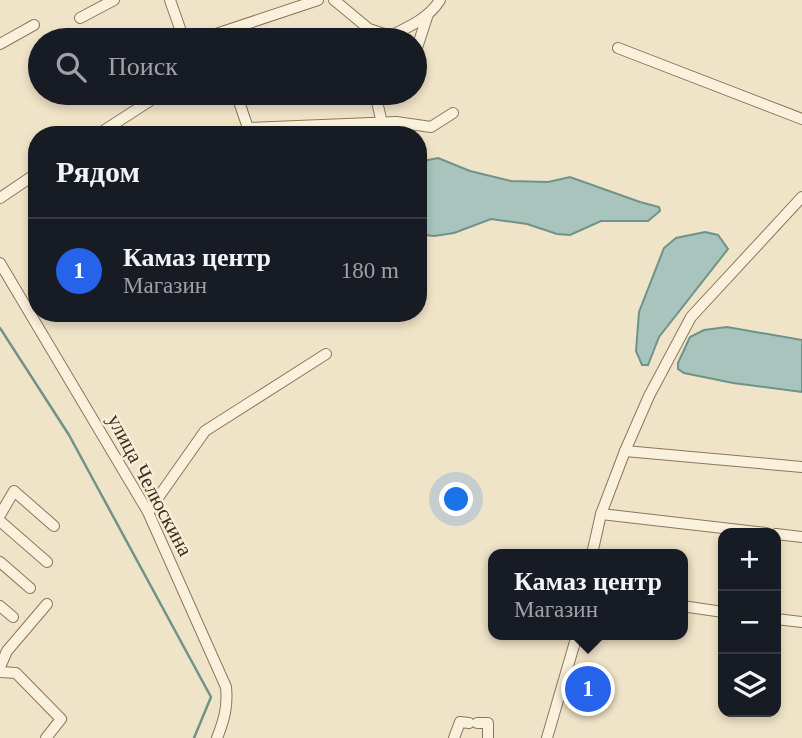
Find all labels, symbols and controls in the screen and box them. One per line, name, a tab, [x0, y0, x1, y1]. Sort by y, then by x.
search box	[28, 28, 427, 105]
icon: search	[52, 48, 90, 86]
text: Поиск	[108, 52, 178, 81]
text: Рядом	[56, 155, 140, 188]
text: Камаз центр	[123, 243, 271, 272]
text: 1	[73, 258, 85, 283]
text: 180 m	[341, 258, 399, 283]
text: Магазин	[123, 273, 207, 298]
street label: улица Челюскина	[102, 410, 198, 561]
your location	[439, 482, 473, 516]
map controls	[718, 528, 781, 717]
button: +	[718, 528, 781, 591]
popup	[488, 549, 688, 640]
text: Камаз центр	[514, 567, 662, 596]
button: −	[718, 591, 781, 654]
text: Магазин	[514, 597, 598, 622]
button: layers	[718, 654, 781, 717]
pin: 1	[565, 663, 611, 715]

